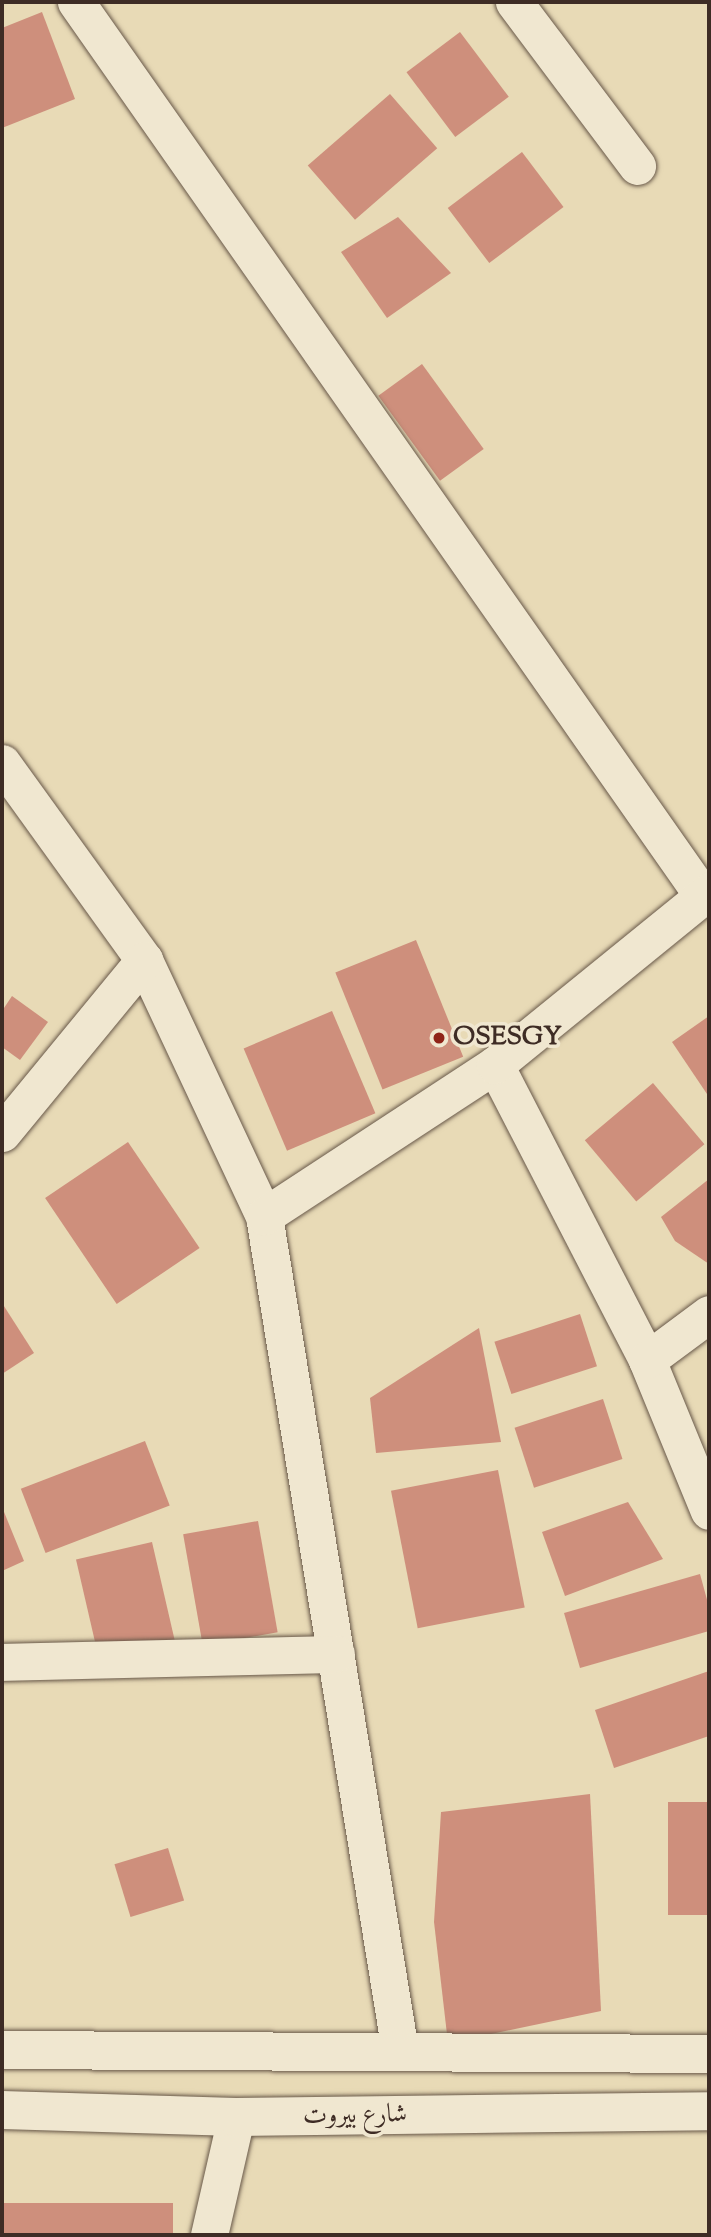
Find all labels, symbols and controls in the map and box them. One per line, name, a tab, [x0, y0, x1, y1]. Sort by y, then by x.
place label: OSESGY	[453, 1022, 562, 1054]
marker: OSESGY	[431, 1030, 447, 1046]
street label: شارع بيروت	[303, 2099, 407, 2133]

